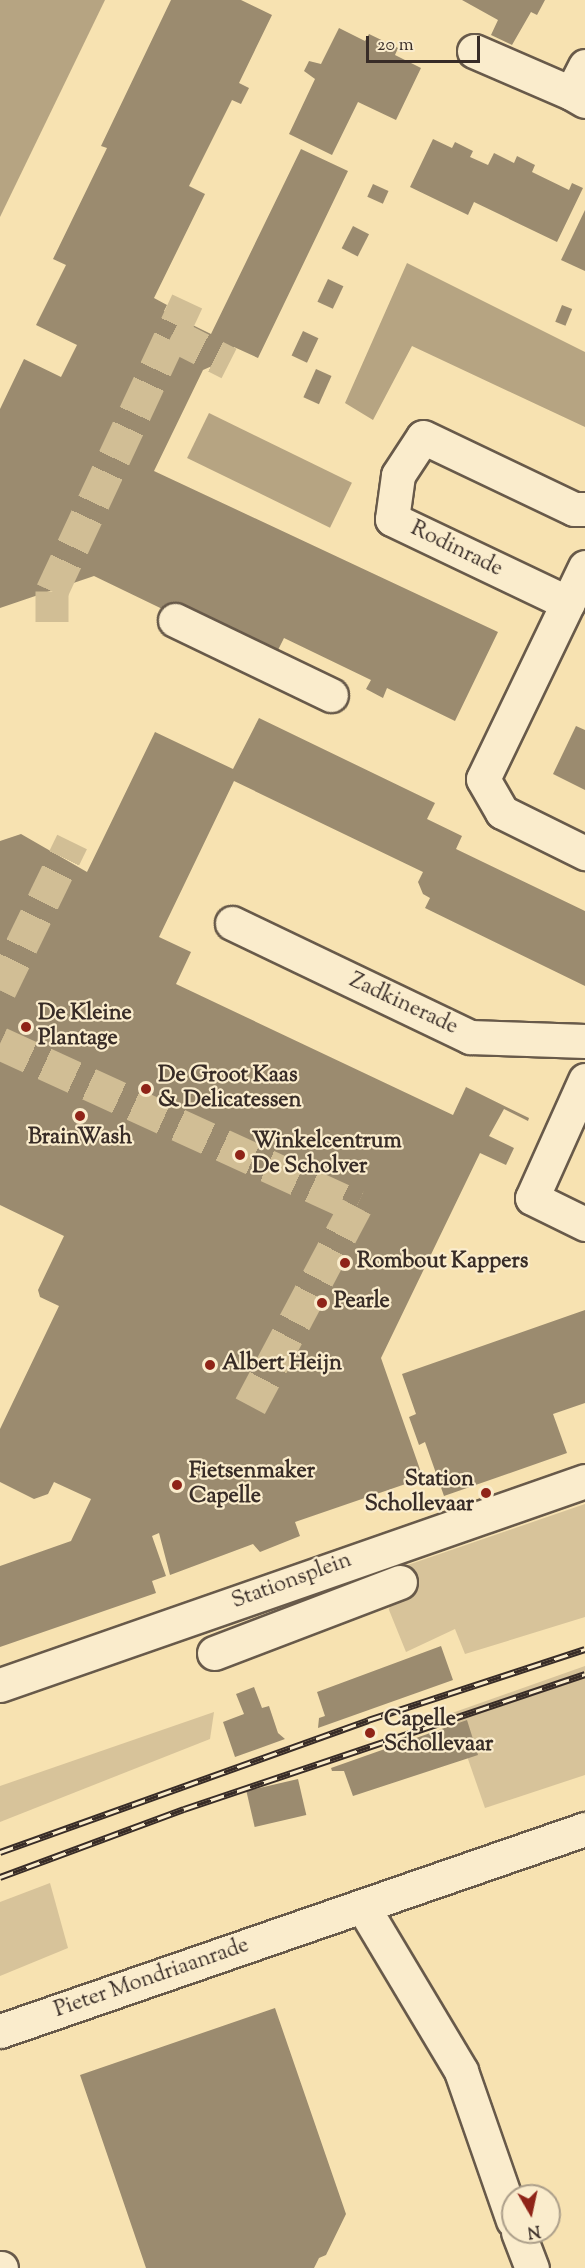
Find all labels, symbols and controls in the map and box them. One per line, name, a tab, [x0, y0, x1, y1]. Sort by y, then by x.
scale bar	[369, 24, 483, 62]
text: 20 m	[377, 33, 414, 59]
street label: Rodinrade	[406, 516, 506, 584]
street label: Zadkinerade	[345, 968, 461, 1042]
place label: De Kleine Plantage	[38, 1001, 132, 1052]
marker: De Kleine Plantage	[19, 1020, 33, 1034]
place label: De Groot Kaas & Delicatessen	[158, 1063, 302, 1114]
marker: De Groot Kaas & Delicatessen	[139, 1082, 153, 1096]
marker: BrainWash	[73, 1109, 87, 1123]
place label: BrainWash	[28, 1126, 132, 1152]
place label: Winkelcentrum De Scholver	[252, 1129, 402, 1180]
marker: Winkelcentrum De Scholver	[233, 1148, 247, 1162]
place label: Rombout Kappers	[357, 1250, 528, 1276]
marker: Rombout Kappers	[338, 1256, 352, 1270]
place label: Pearle	[334, 1290, 390, 1316]
marker: Pearle	[315, 1296, 329, 1310]
place label: Albert Heijn	[222, 1352, 342, 1378]
marker: Albert Heijn	[203, 1358, 217, 1372]
place label: Fietsenmaker Capelle	[189, 1459, 315, 1510]
place label: Station Schollevaar	[365, 1467, 474, 1518]
marker: Fietsenmaker Capelle	[170, 1478, 184, 1492]
marker: Station Schollevaar	[479, 1486, 493, 1500]
street label: Stationsplein	[229, 1548, 355, 1616]
place label: Capelle Schollevaar	[384, 1707, 493, 1759]
marker: Capelle Schollevaar	[361, 1724, 379, 1742]
street label: Pieter Mondriaanrade	[51, 1933, 253, 2025]
north arrow	[501, 2184, 561, 2244]
text: N	[525, 2218, 542, 2243]

